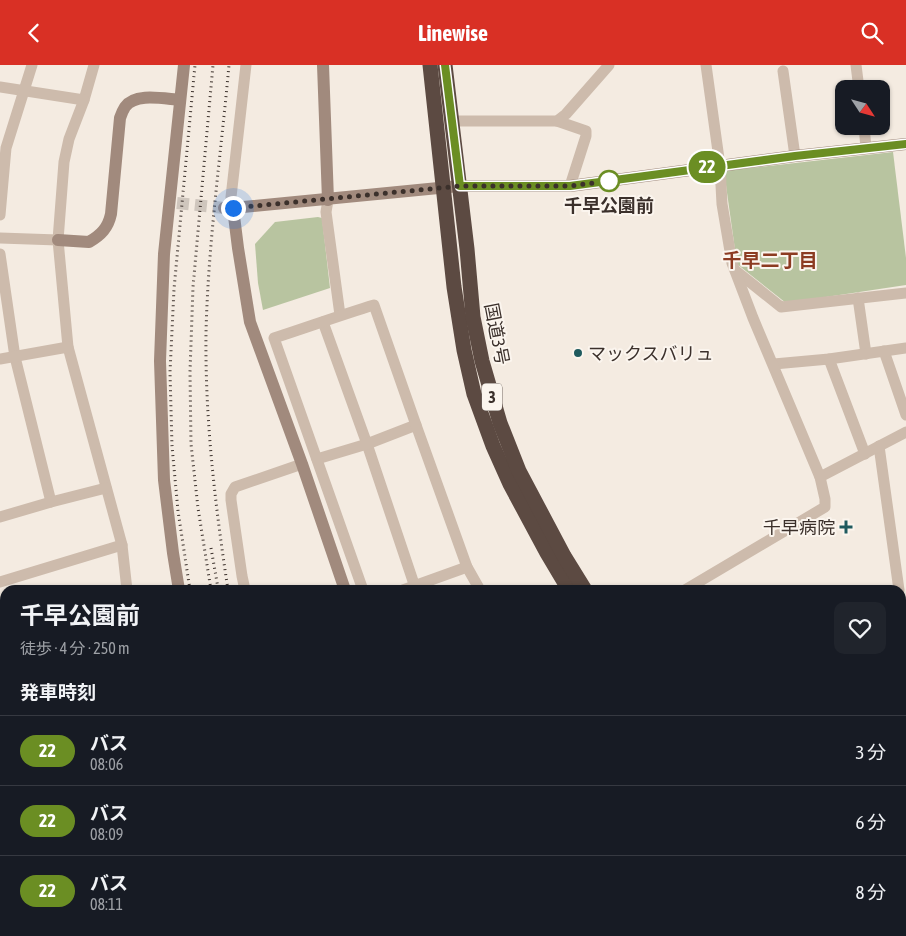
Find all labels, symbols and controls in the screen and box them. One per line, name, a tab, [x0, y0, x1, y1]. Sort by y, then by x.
icon: back	[20, 19, 48, 47]
icon: search	[858, 19, 886, 47]
text: Linewise	[418, 20, 488, 46]
north arrow	[835, 80, 890, 135]
map controls	[835, 80, 890, 135]
line badge: 22	[684, 151, 730, 183]
text: 22	[699, 156, 715, 177]
marker: 千早公園前	[598, 170, 620, 192]
place label: 千早公園前	[564, 195, 654, 216]
your location	[221, 196, 246, 221]
district label: 千早二丁目	[722, 249, 818, 271]
street label: 国道3号	[481, 301, 513, 367]
place label: マックスバリュ	[588, 343, 713, 364]
marker: マックスバリュ	[572, 347, 584, 359]
road number: 3	[482, 383, 502, 411]
place label: 千早病院	[763, 517, 835, 538]
marker: 千早病院	[839, 520, 853, 534]
text: 千早公園前	[20, 602, 140, 629]
button: heart	[834, 602, 886, 654]
text: 徒歩 · 4 分 · 250 m	[20, 639, 130, 657]
text: 発車時刻	[20, 681, 96, 703]
text: バス	[90, 732, 128, 754]
text: 22	[39, 740, 56, 761]
text: 3 分	[855, 741, 886, 763]
text: 08:06	[90, 755, 123, 773]
text: バス	[90, 802, 128, 824]
text: 22	[39, 810, 56, 831]
text: 6 分	[855, 811, 886, 833]
text: 08:09	[90, 825, 123, 843]
text: バス	[90, 872, 128, 894]
text: 22	[39, 880, 56, 901]
text: 8 分	[855, 881, 886, 903]
text: 08:11	[90, 895, 123, 913]

